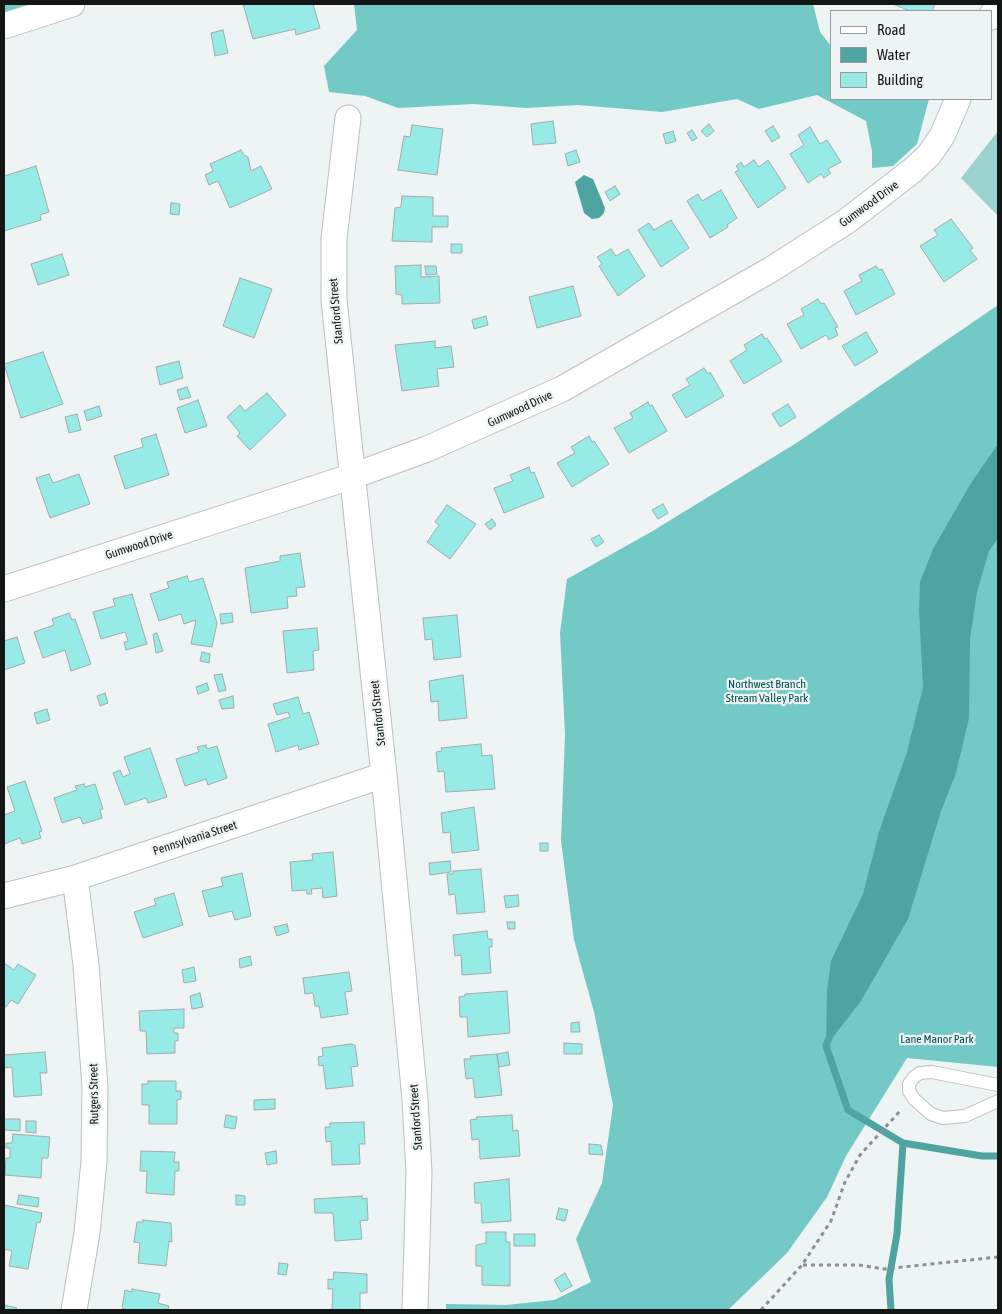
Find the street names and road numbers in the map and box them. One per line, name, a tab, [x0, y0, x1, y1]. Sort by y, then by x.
street label: Gumwood Drive	[837, 178, 901, 230]
street label: Stanford Street	[326, 277, 346, 345]
street label: Gumwood Drive	[485, 388, 555, 430]
street label: Gumwood Drive	[104, 527, 174, 563]
street label: Stanford Street	[367, 679, 389, 747]
street label: Pennsylvania Street	[151, 818, 239, 858]
street label: Rutgers Street	[86, 1063, 102, 1125]
street label: Stanford Street	[407, 1084, 425, 1150]

